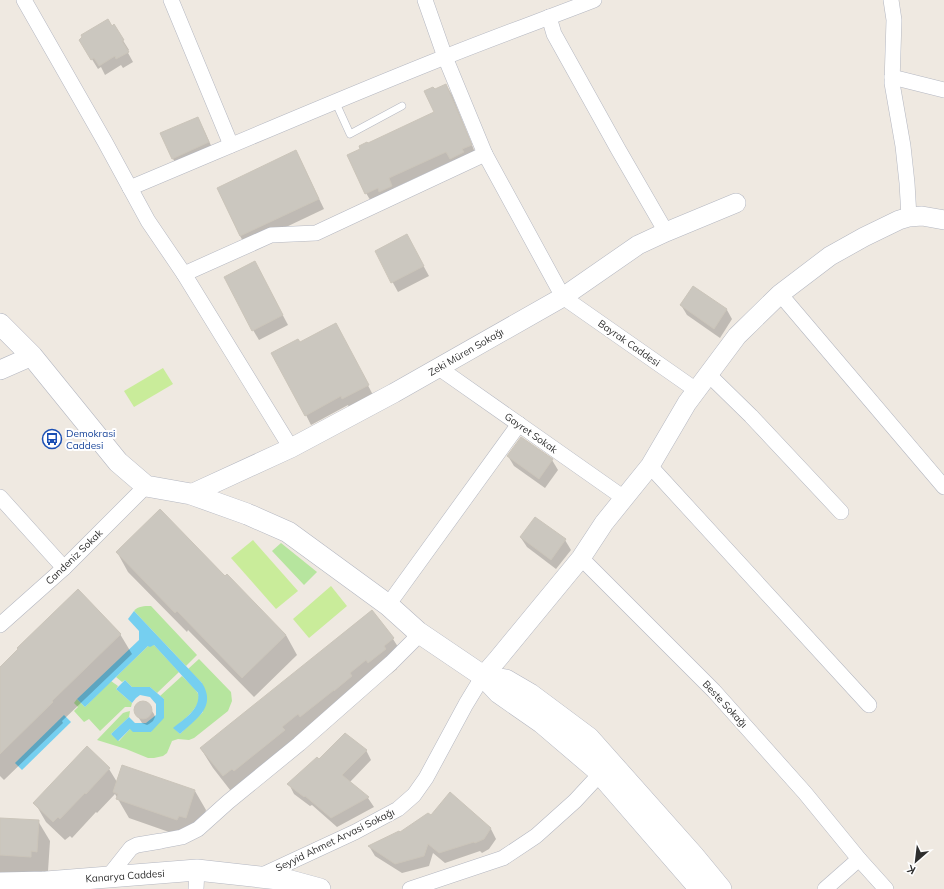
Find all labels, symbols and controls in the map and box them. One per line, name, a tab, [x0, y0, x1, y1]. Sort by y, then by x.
street label: Bayrak Caddesi	[595, 317, 663, 369]
street label: Zeki Müren Sokağı	[426, 325, 506, 379]
street label: Gayret Sokak	[502, 410, 561, 457]
place label: Demokrasi Caddesi	[66, 427, 115, 452]
bus stop icon: Demokrasi Caddesi	[41, 428, 63, 450]
street label: Candeniz Sokak	[43, 526, 106, 587]
street label: Beste Sokağı	[700, 678, 750, 730]
street label: Seyyid Ahmet Arvasi Sokağı	[273, 805, 397, 875]
north arrow	[896, 841, 936, 881]
text: K	[904, 862, 918, 878]
street label: Kanarya Caddesi	[85, 867, 165, 885]

